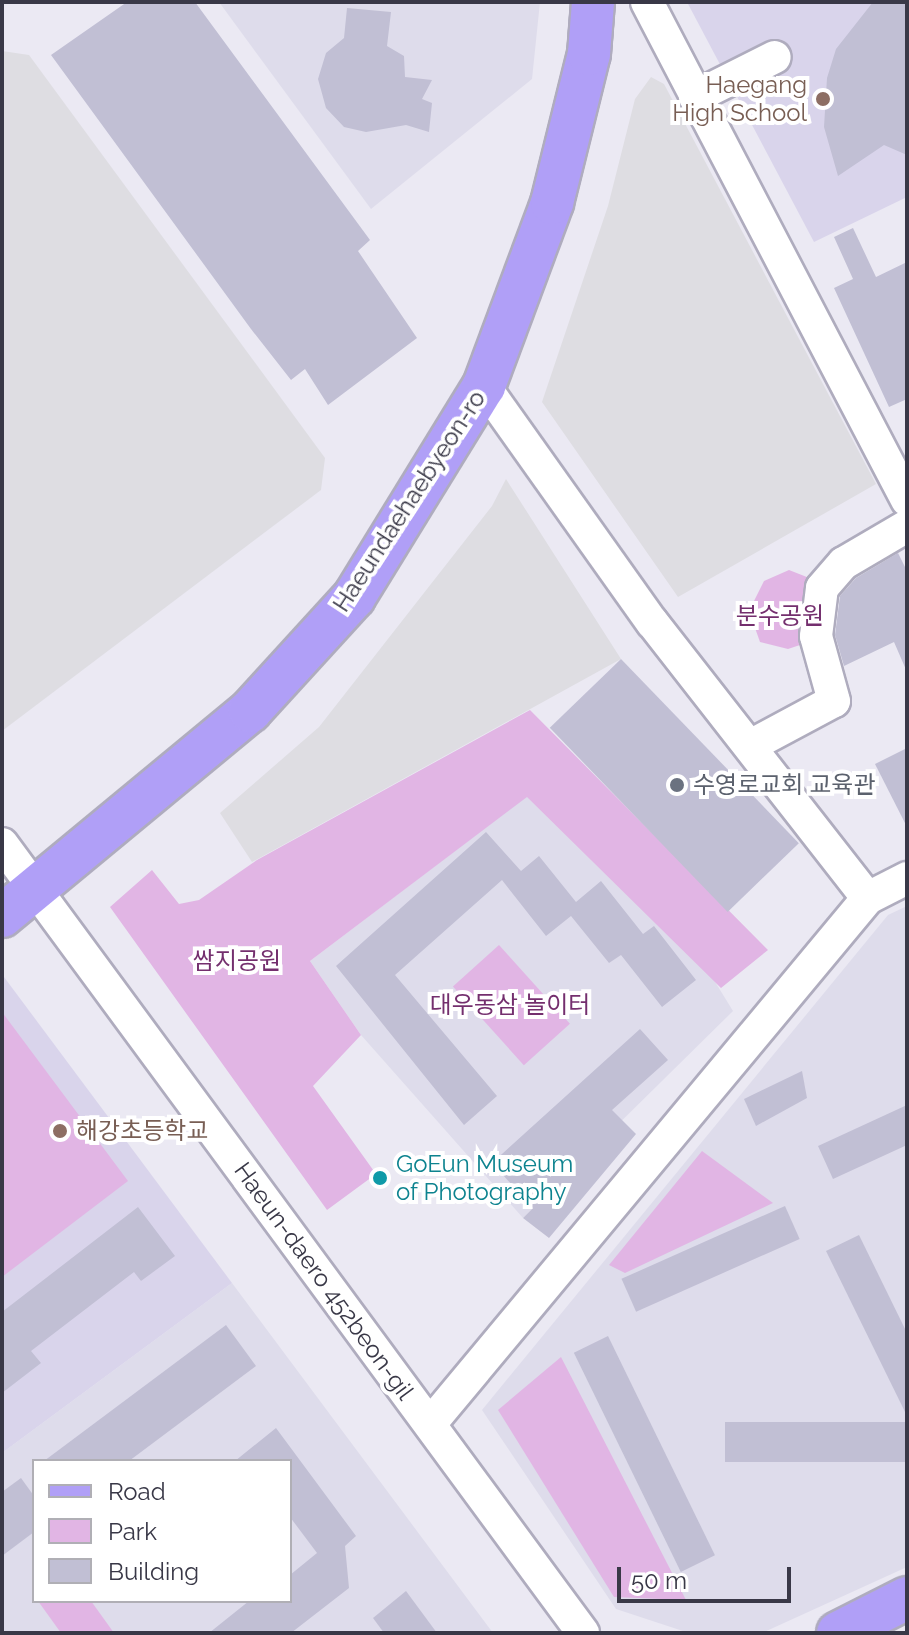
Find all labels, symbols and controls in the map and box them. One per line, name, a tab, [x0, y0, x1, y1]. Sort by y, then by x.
place label: Haegang High School	[672, 71, 807, 127]
marker: Haegang High School	[814, 90, 832, 108]
street label: Haeundaehaebyeon-ro	[327, 385, 491, 617]
park label: 분수공원	[736, 602, 824, 630]
place label: 수영로교회 교육관	[693, 771, 876, 799]
marker: 수영로교회 교육관	[668, 776, 686, 794]
park label: 쌈지공원	[193, 947, 281, 975]
park label: 대우동삼 놀이터	[430, 991, 590, 1019]
place label: 해강초등학교	[76, 1117, 208, 1145]
marker: 해강초등학교	[51, 1122, 69, 1140]
place label: GoEun Museum of Photography	[396, 1150, 573, 1206]
street label: Haeun-daero 452beon-gil	[228, 1157, 420, 1405]
marker: GoEun Museum of Photography	[371, 1169, 389, 1187]
legend	[32, 1459, 292, 1603]
text: Road	[108, 1477, 166, 1506]
text: Park	[108, 1517, 157, 1546]
scale bar	[621, 1551, 795, 1601]
text: Building	[108, 1557, 199, 1586]
text: 50 m	[631, 1566, 687, 1595]

